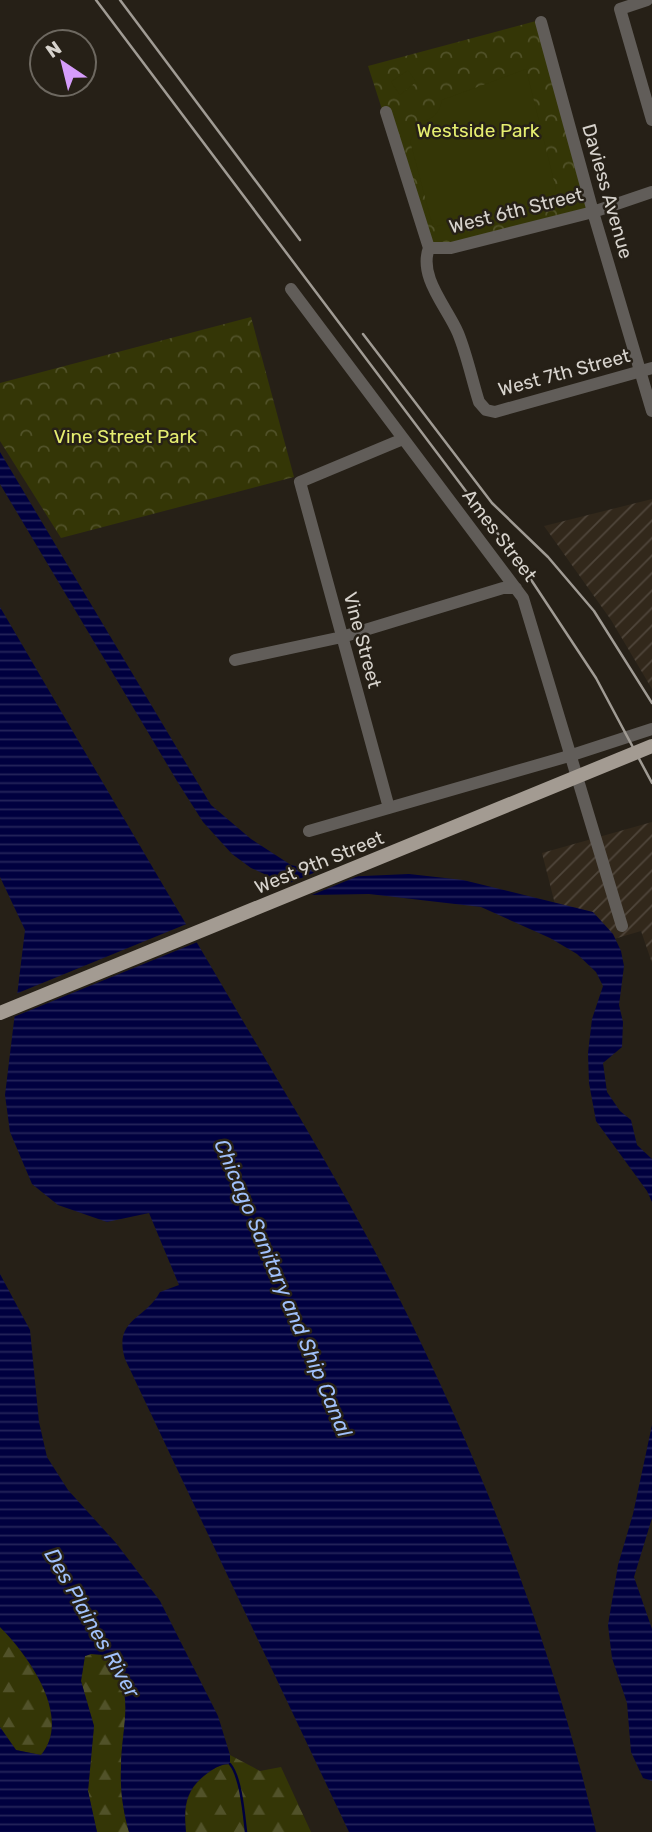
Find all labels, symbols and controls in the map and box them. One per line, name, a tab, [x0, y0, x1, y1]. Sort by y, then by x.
north arrow	[28, 28, 98, 98]
text: N	[41, 36, 66, 63]
park label: Westside Park	[417, 119, 540, 142]
street label: Daviess Avenue	[577, 121, 638, 261]
street label: West 6th Street	[447, 183, 586, 238]
street label: West 7th Street	[496, 344, 633, 401]
park label: Vine Street Park	[54, 425, 197, 448]
street label: Ames Street	[457, 485, 542, 586]
street label: Vine Street	[339, 589, 387, 691]
street label: West 9th Street	[251, 826, 388, 899]
water label: Chicago Sanitary and Ship Canal	[209, 1135, 358, 1441]
water label: Des Plaines River	[40, 1544, 146, 1703]

